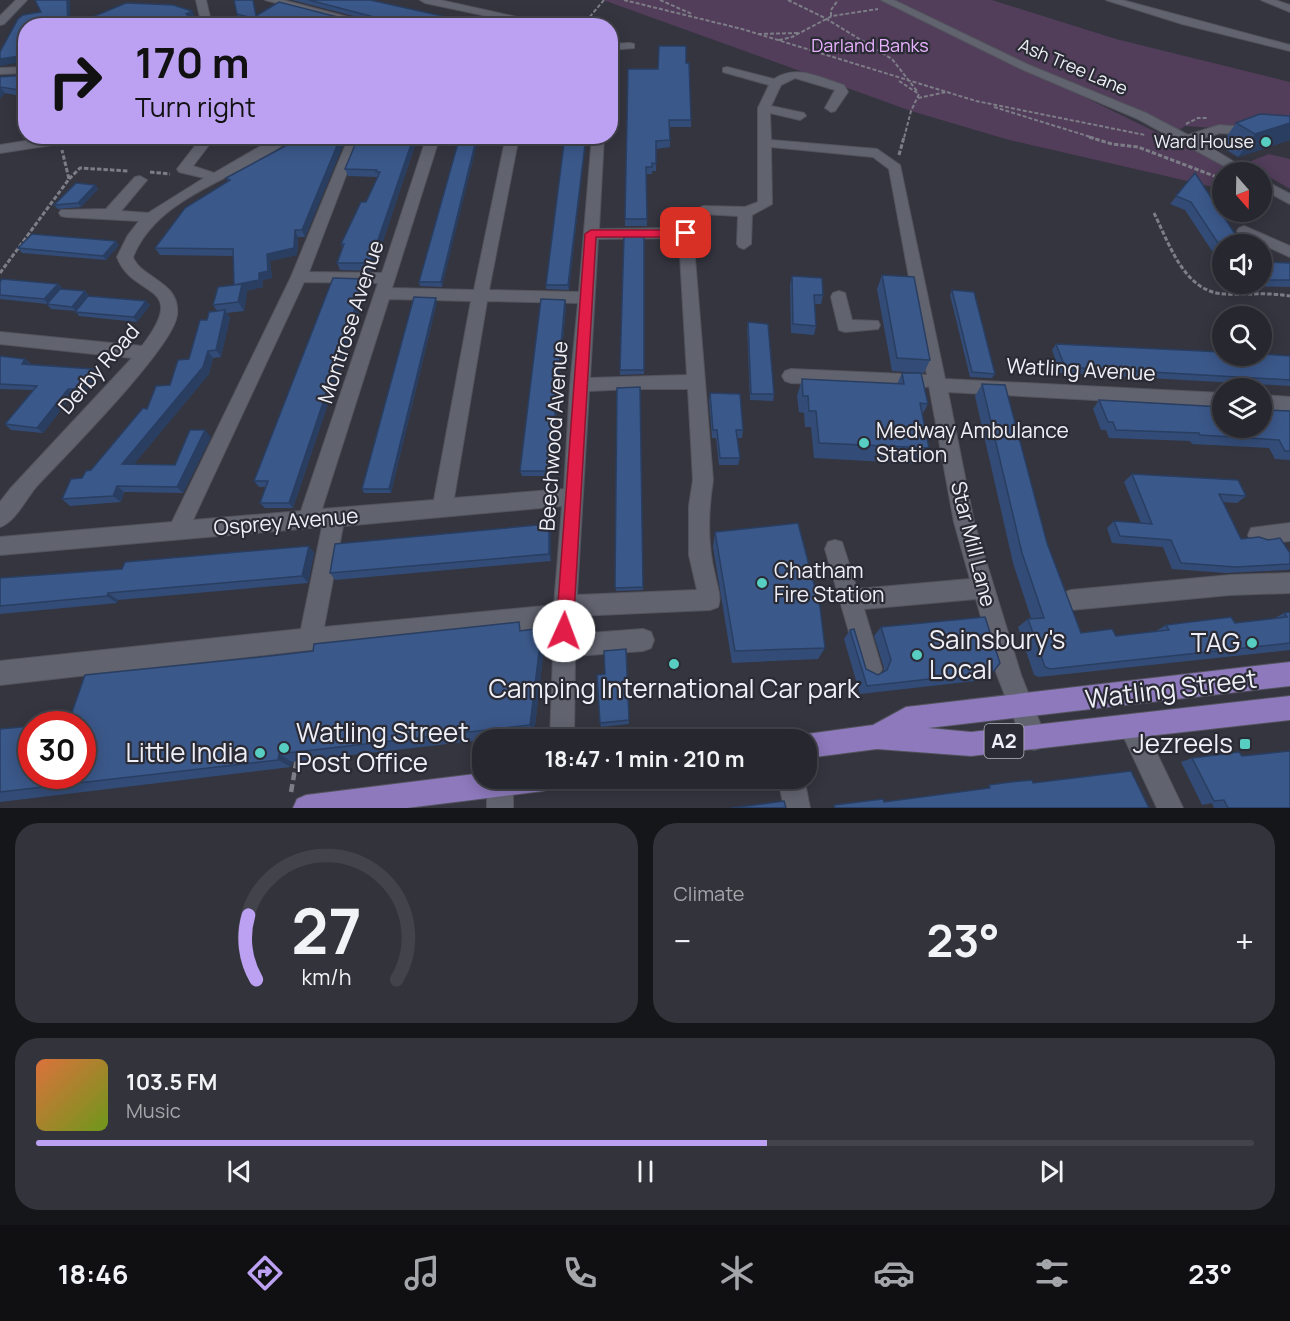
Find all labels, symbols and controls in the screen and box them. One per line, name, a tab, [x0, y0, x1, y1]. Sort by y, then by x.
street label: Ash Tree Lane	[1015, 32, 1132, 100]
text: 170 m	[135, 33, 250, 91]
park label: Darland Banks	[811, 33, 929, 57]
icon: right	[36, 42, 114, 120]
text: Turn right	[135, 88, 256, 125]
place label: Ward House	[1154, 129, 1254, 153]
marker: Ward House	[1259, 135, 1273, 149]
north arrow	[1212, 162, 1272, 222]
map controls	[1212, 162, 1272, 438]
pin	[660, 207, 711, 258]
icon: arrive	[669, 216, 702, 249]
button: sound	[1212, 234, 1272, 294]
street label: Montrose Avenue	[310, 237, 390, 407]
button: search	[1212, 306, 1272, 366]
street label: Derby Road	[51, 317, 145, 419]
street label: Beechwood Avenue	[532, 340, 574, 532]
street label: Watling Avenue	[1006, 351, 1156, 387]
button: layers	[1212, 378, 1272, 438]
place label: Medway Ambulance Station	[876, 416, 1069, 468]
marker: Medway Ambulance Station	[857, 436, 871, 450]
street label: Star Mill Lane	[945, 478, 1003, 609]
street label: Osprey Avenue	[212, 501, 359, 541]
place label: Chatham Fire Station	[774, 556, 885, 608]
marker: Chatham Fire Station	[755, 576, 769, 590]
position arrow	[532, 599, 596, 663]
place label: Sainsbury's Local	[929, 621, 1066, 687]
place label: TAG	[1191, 624, 1240, 660]
marker: TAG	[1245, 636, 1259, 650]
marker: Sainsbury's Local	[910, 648, 924, 662]
marker: Camping International Car park	[667, 657, 681, 671]
street label: Watling Street	[1083, 660, 1259, 716]
place label: Camping International Car park	[488, 670, 861, 706]
speed limit sign: 30	[18, 711, 96, 789]
place label: Watling Street Post Office	[296, 714, 469, 780]
road number: A2	[984, 724, 1024, 758]
place label: Jezreels	[1133, 725, 1233, 761]
place label: Little India	[126, 734, 248, 770]
marker: Jezreels	[1238, 737, 1252, 751]
marker: Watling Street Post Office	[277, 741, 291, 755]
text: 18:47 · 1 min · 210 m	[544, 744, 745, 774]
marker: Little India	[253, 746, 267, 760]
text: Climate	[674, 880, 745, 907]
text: 27	[291, 887, 361, 973]
text: 23°	[927, 909, 1000, 971]
text: −	[674, 918, 691, 963]
text: +	[1235, 918, 1254, 963]
text: km/h	[301, 962, 351, 991]
text: 103.5 FM	[126, 1067, 217, 1097]
text: Music	[126, 1097, 181, 1124]
icon: previous	[223, 1155, 256, 1188]
icon: pause	[629, 1155, 662, 1188]
icon: next	[1035, 1155, 1068, 1188]
icon: directions	[244, 1252, 286, 1294]
icon: music	[401, 1252, 443, 1294]
icon: phone	[559, 1252, 601, 1294]
icon: climate	[716, 1252, 758, 1294]
icon: car	[873, 1252, 915, 1294]
icon: filters	[1031, 1252, 1073, 1294]
text: 18:46	[58, 1255, 129, 1292]
text: 23°	[1188, 1255, 1232, 1292]

